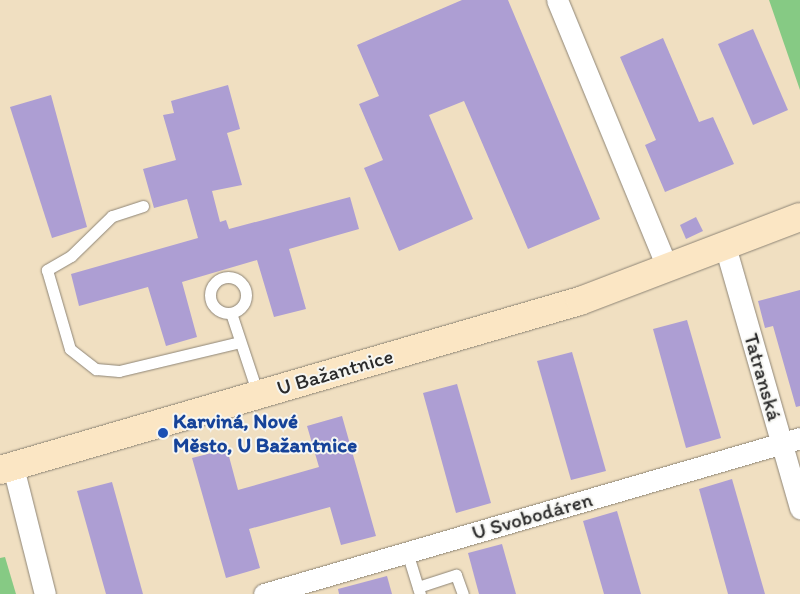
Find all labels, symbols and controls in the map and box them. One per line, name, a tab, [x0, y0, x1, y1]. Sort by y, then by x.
street label: Tatranská	[739, 330, 787, 424]
street label: U Bažantnice	[274, 343, 396, 401]
place label: Karviná, Nové Město, U Bažantnice	[173, 408, 357, 458]
marker: Karviná, Nové Město, U Bažantnice	[157, 427, 169, 439]
street label: U Svobodáren	[469, 487, 595, 545]

